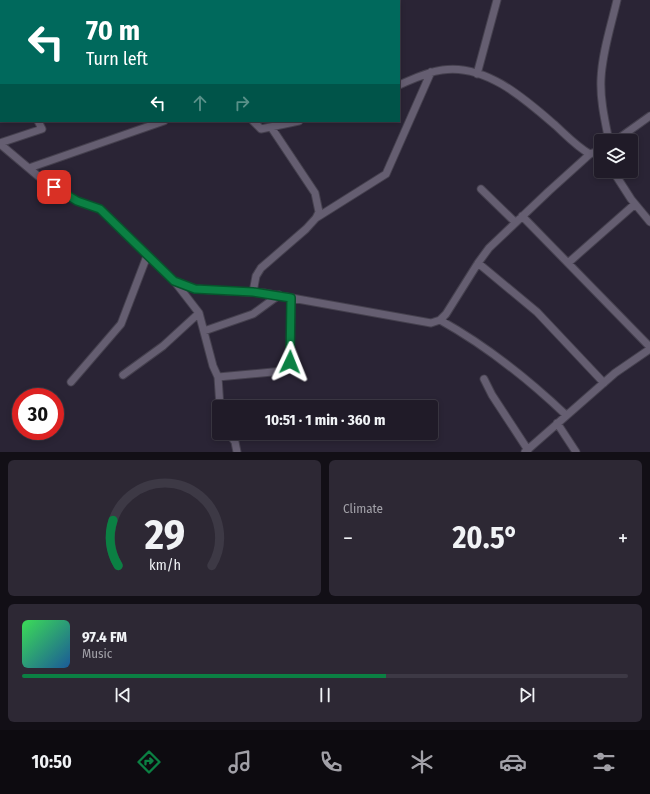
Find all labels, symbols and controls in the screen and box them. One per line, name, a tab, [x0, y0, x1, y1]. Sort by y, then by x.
text: 70 m	[86, 14, 140, 47]
icon: left	[20, 16, 72, 68]
text: Turn left	[86, 48, 148, 70]
icon: left	[147, 92, 169, 114]
icon: ahead	[189, 92, 211, 114]
icon: right	[231, 92, 253, 114]
map controls	[594, 134, 638, 178]
button: layers	[594, 134, 638, 178]
pin	[37, 170, 71, 204]
icon: arrive	[43, 176, 65, 198]
position arrow	[269, 341, 311, 383]
speed limit sign: 30	[12, 388, 64, 440]
text: 10:51 · 1 min · 360 m	[265, 411, 385, 429]
text: Climate	[343, 501, 383, 516]
text: 29	[143, 510, 185, 560]
text: 20.5°	[452, 520, 518, 556]
text: −	[343, 525, 353, 552]
text: +	[618, 525, 628, 552]
text: km/h	[149, 557, 180, 574]
text: 97.4 FM	[82, 628, 127, 646]
text: Music	[82, 646, 112, 661]
icon: previous	[112, 684, 134, 706]
icon: pause	[314, 684, 336, 706]
icon: next	[516, 684, 538, 706]
icon: directions	[135, 748, 163, 776]
icon: music	[226, 748, 254, 776]
icon: phone	[317, 748, 345, 776]
icon: climate	[408, 748, 436, 776]
icon: car	[499, 748, 527, 776]
icon: filters	[590, 748, 618, 776]
text: 10:50	[32, 751, 72, 773]

